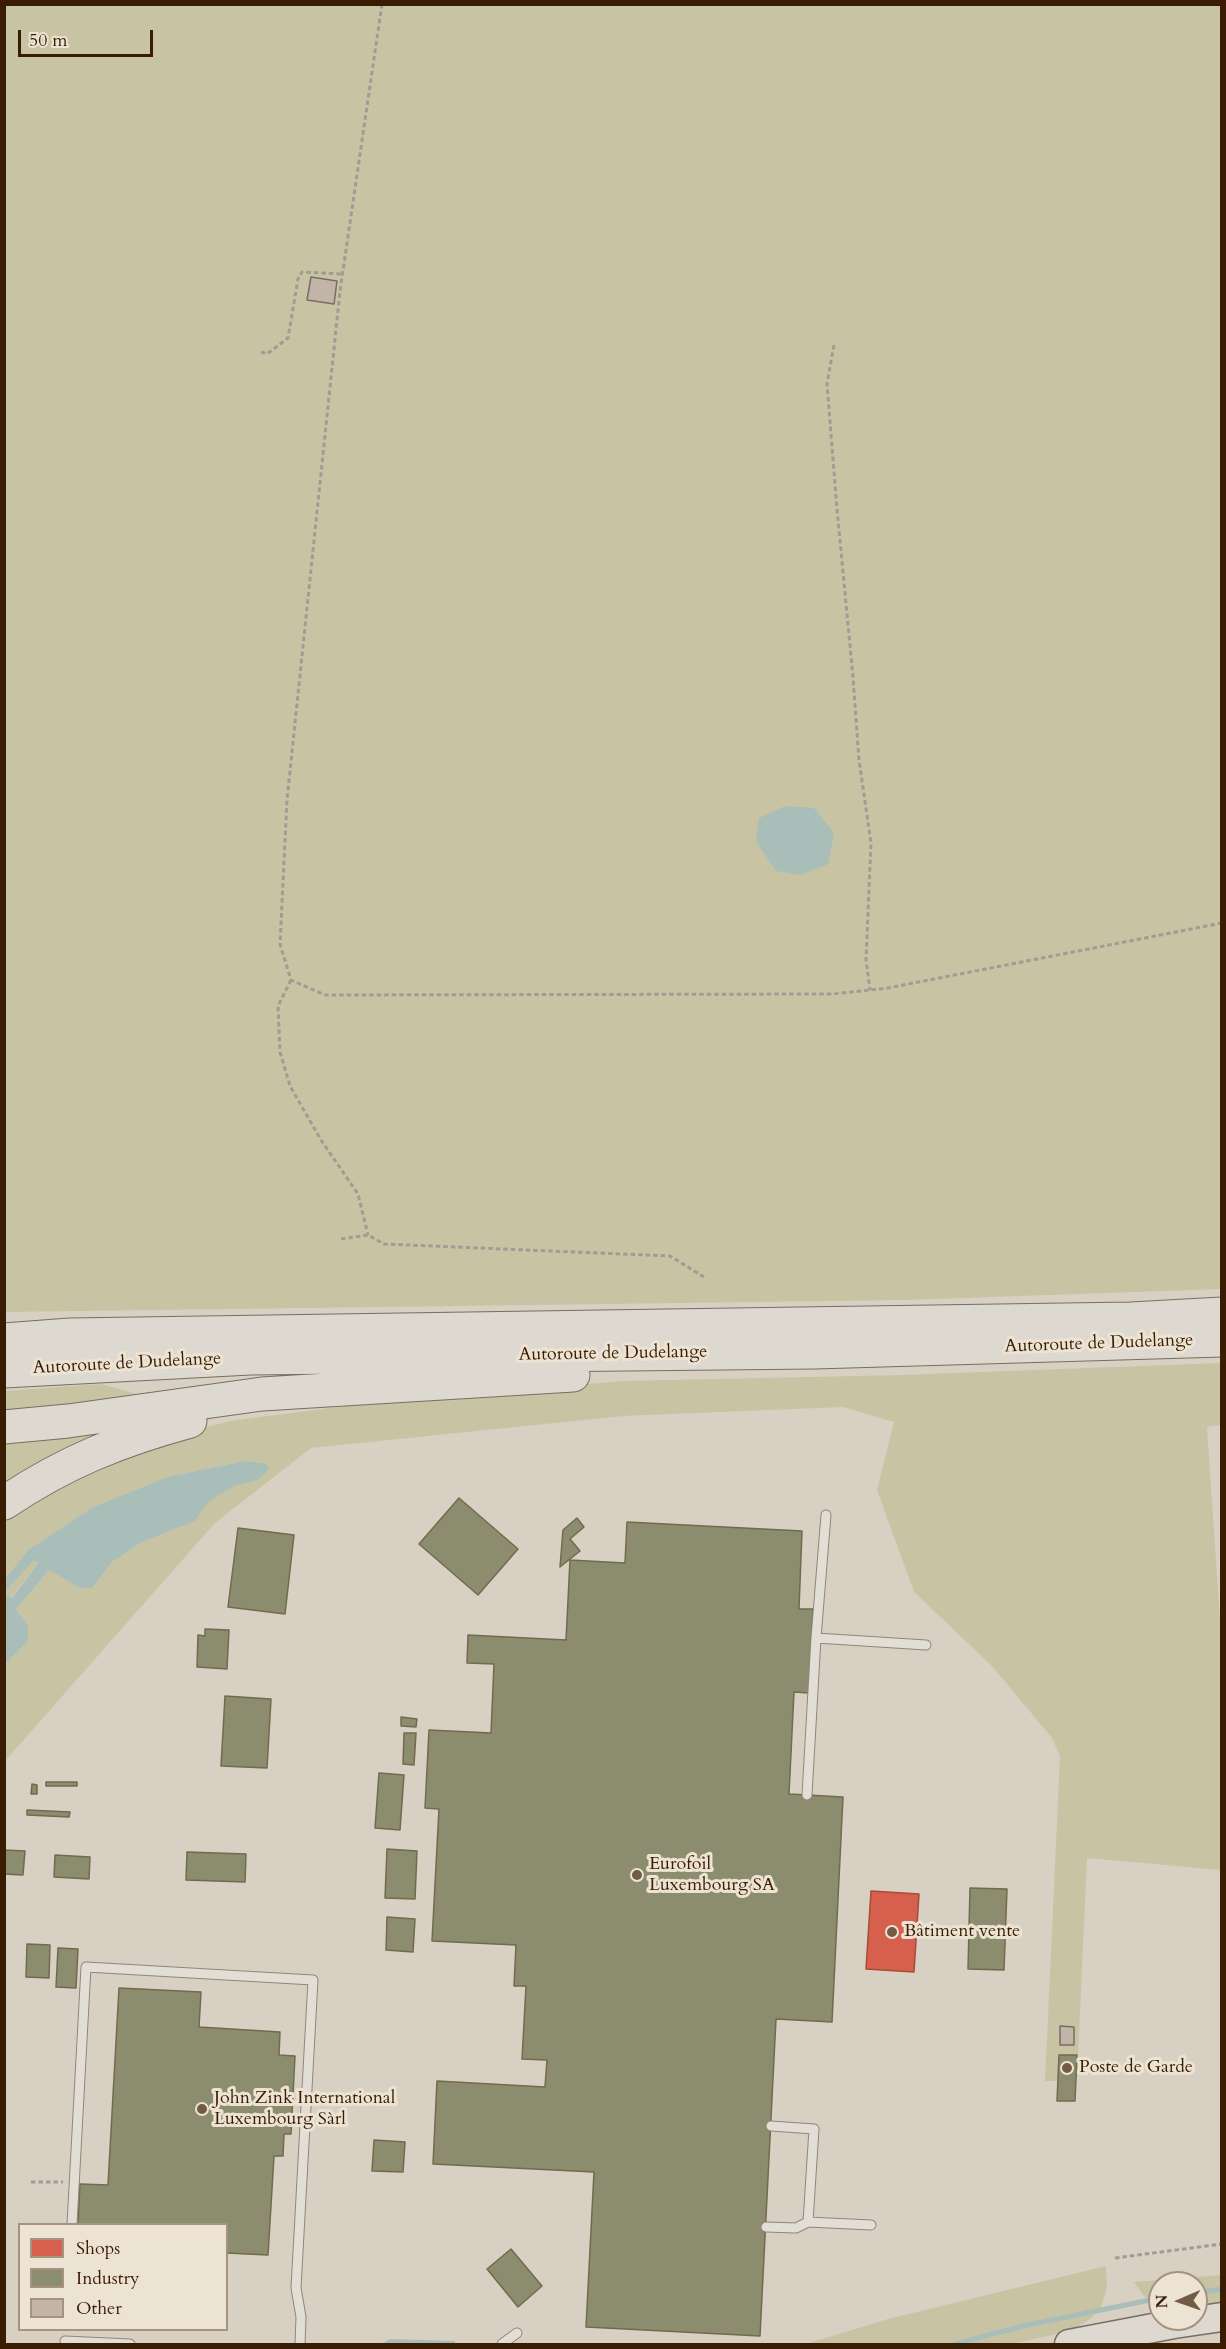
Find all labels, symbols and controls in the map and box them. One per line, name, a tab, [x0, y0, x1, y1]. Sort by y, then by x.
scale bar	[21, 18, 156, 56]
text: 50 m	[29, 28, 68, 53]
street label: Autoroute de Dudelange	[1004, 1330, 1194, 1358]
street label: Autoroute de Dudelange	[518, 1342, 708, 1366]
street label: Autoroute de Dudelange	[32, 1348, 222, 1380]
place label: Eurofoil Luxembourg SA	[649, 1854, 775, 1896]
marker: Eurofoil Luxembourg SA	[630, 1868, 644, 1882]
place label: Bâtiment vente	[904, 1921, 1020, 1943]
marker: Bâtiment vente	[885, 1925, 899, 1939]
place label: Poste de Garde	[1079, 2057, 1193, 2079]
marker: Poste de Garde	[1060, 2061, 1074, 2075]
place label: John Zink International Luxembourg Sàrl	[214, 2088, 395, 2130]
marker: John Zink International Luxembourg Sàrl	[195, 2102, 209, 2116]
legend	[18, 2223, 228, 2331]
text: Shops	[76, 2236, 120, 2261]
text: Industry	[76, 2266, 140, 2291]
north arrow	[1148, 2271, 1208, 2331]
text: N	[1151, 2294, 1173, 2309]
text: Other	[76, 2296, 122, 2321]

